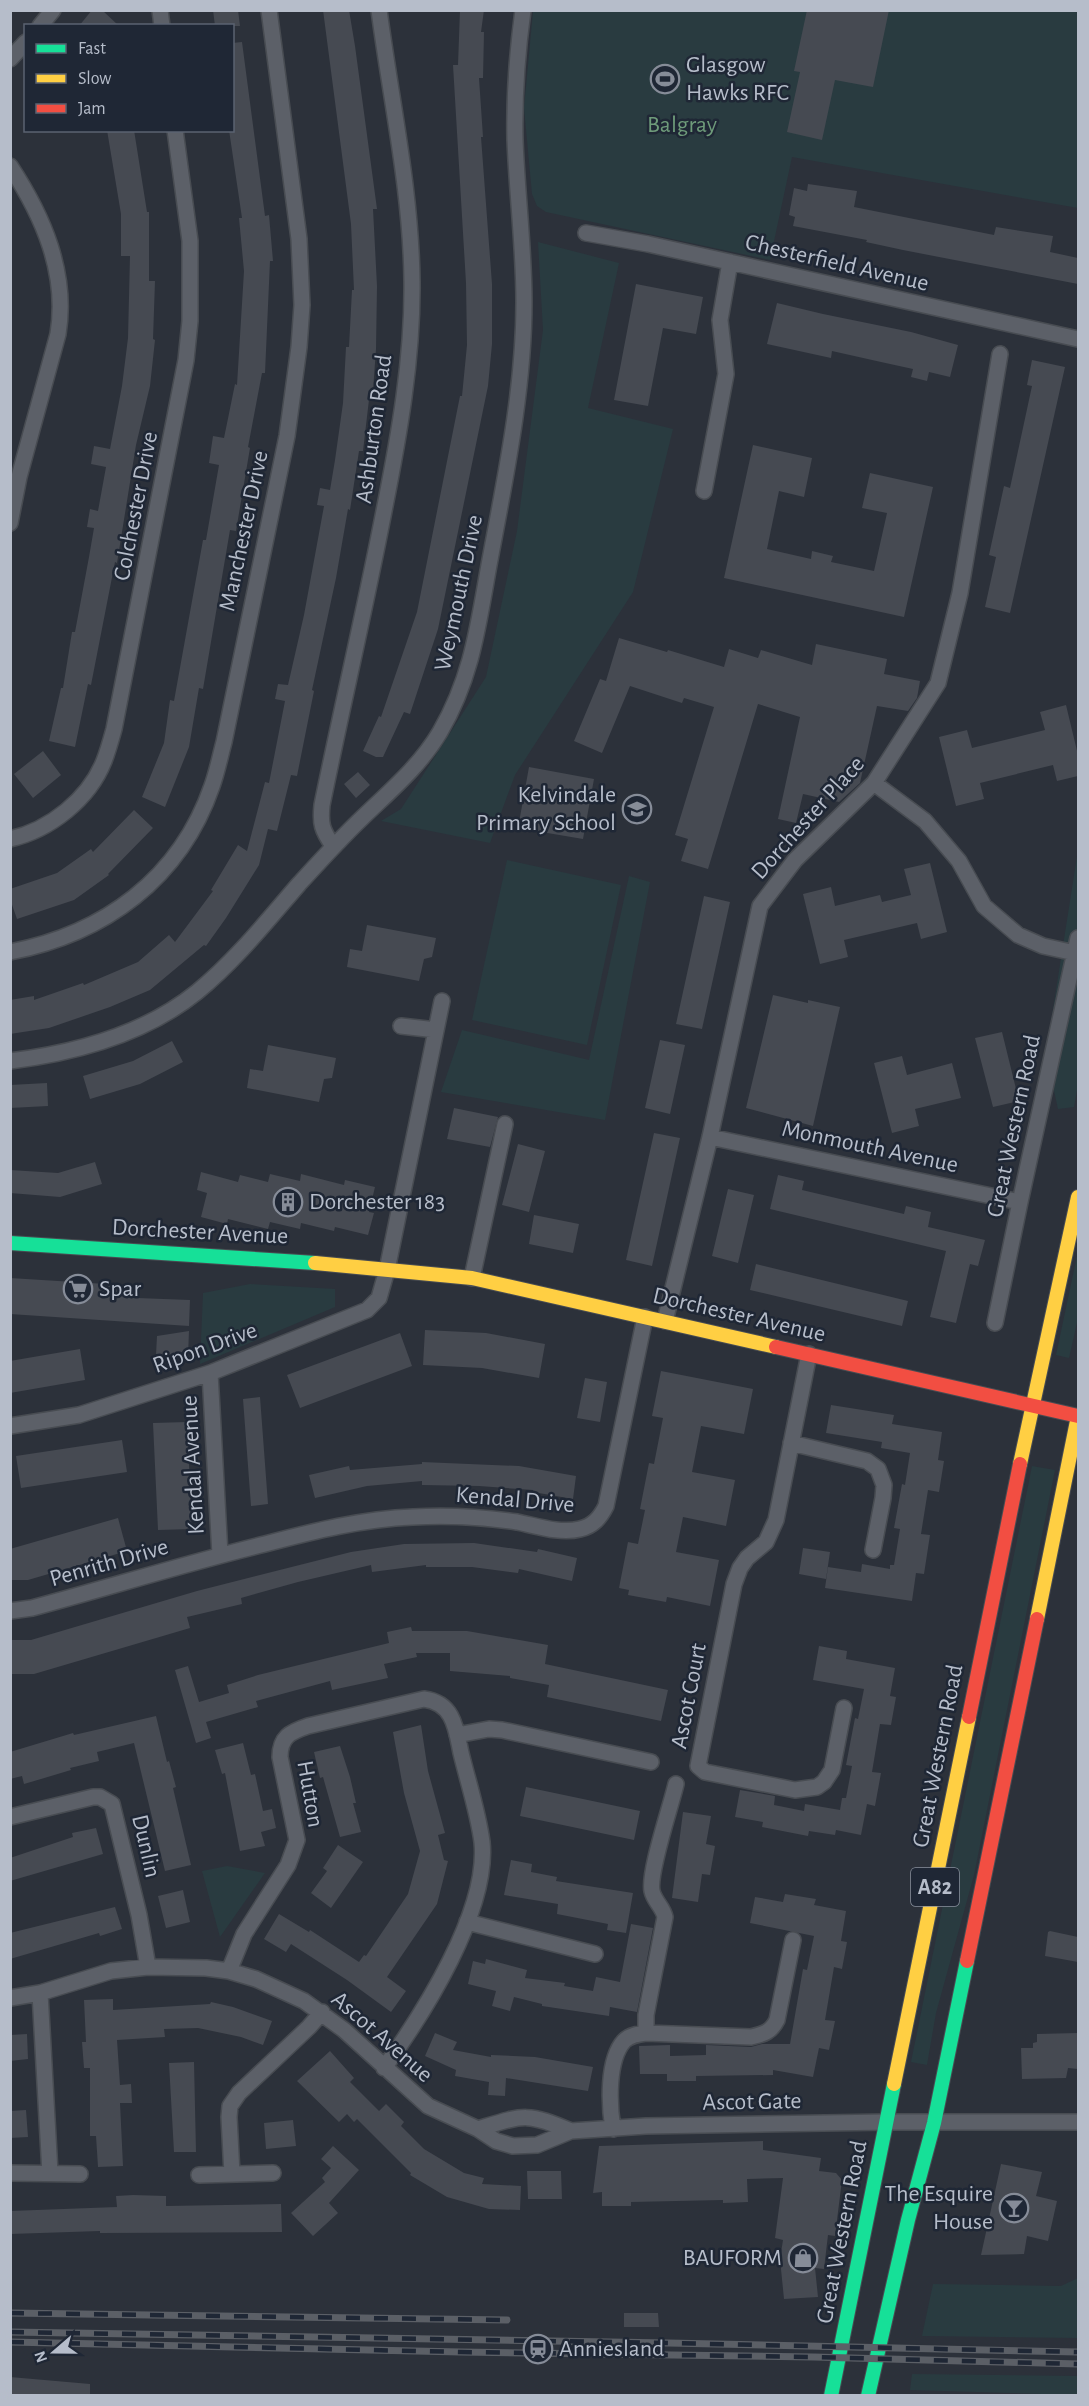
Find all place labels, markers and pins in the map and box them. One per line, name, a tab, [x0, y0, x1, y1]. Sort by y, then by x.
place label: Glasgow Hawks RFC	[686, 53, 789, 105]
sports icon: Glasgow Hawks RFC	[649, 63, 681, 95]
place label: Kelvindale Primary School	[476, 783, 616, 835]
school or university icon: Kelvindale Primary School	[621, 793, 653, 825]
building icon: Dorchester 183	[272, 1186, 304, 1218]
place label: Dorchester 183	[309, 1190, 445, 1214]
supermarket icon: Spar	[62, 1273, 94, 1305]
place label: Spar	[99, 1277, 141, 1301]
place label: The Esquire House	[884, 2182, 993, 2234]
bar icon: The Esquire House	[998, 2192, 1030, 2224]
shop icon: BAUFORM	[787, 2242, 819, 2274]
place label: BAUFORM	[683, 2246, 782, 2270]
station icon: Anniesland	[522, 2333, 554, 2365]
place label: Anniesland	[559, 2337, 665, 2361]

